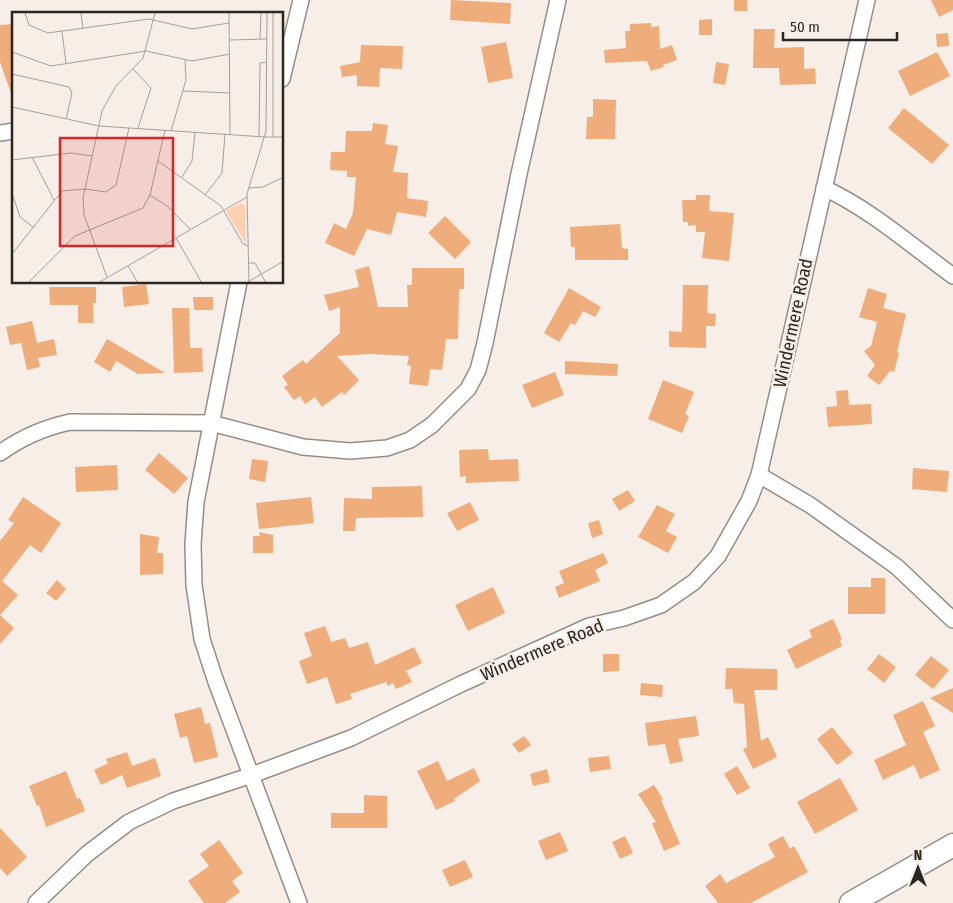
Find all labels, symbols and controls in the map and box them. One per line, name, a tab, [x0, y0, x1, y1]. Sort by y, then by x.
scale bar	[783, 10, 897, 42]
inset map	[12, 12, 284, 284]
text: 50 m	[790, 18, 820, 36]
street label: Windermere Road	[769, 257, 817, 389]
street label: Windermere Road	[477, 614, 607, 686]
north arrow	[893, 843, 943, 893]
text: N	[914, 847, 922, 864]

